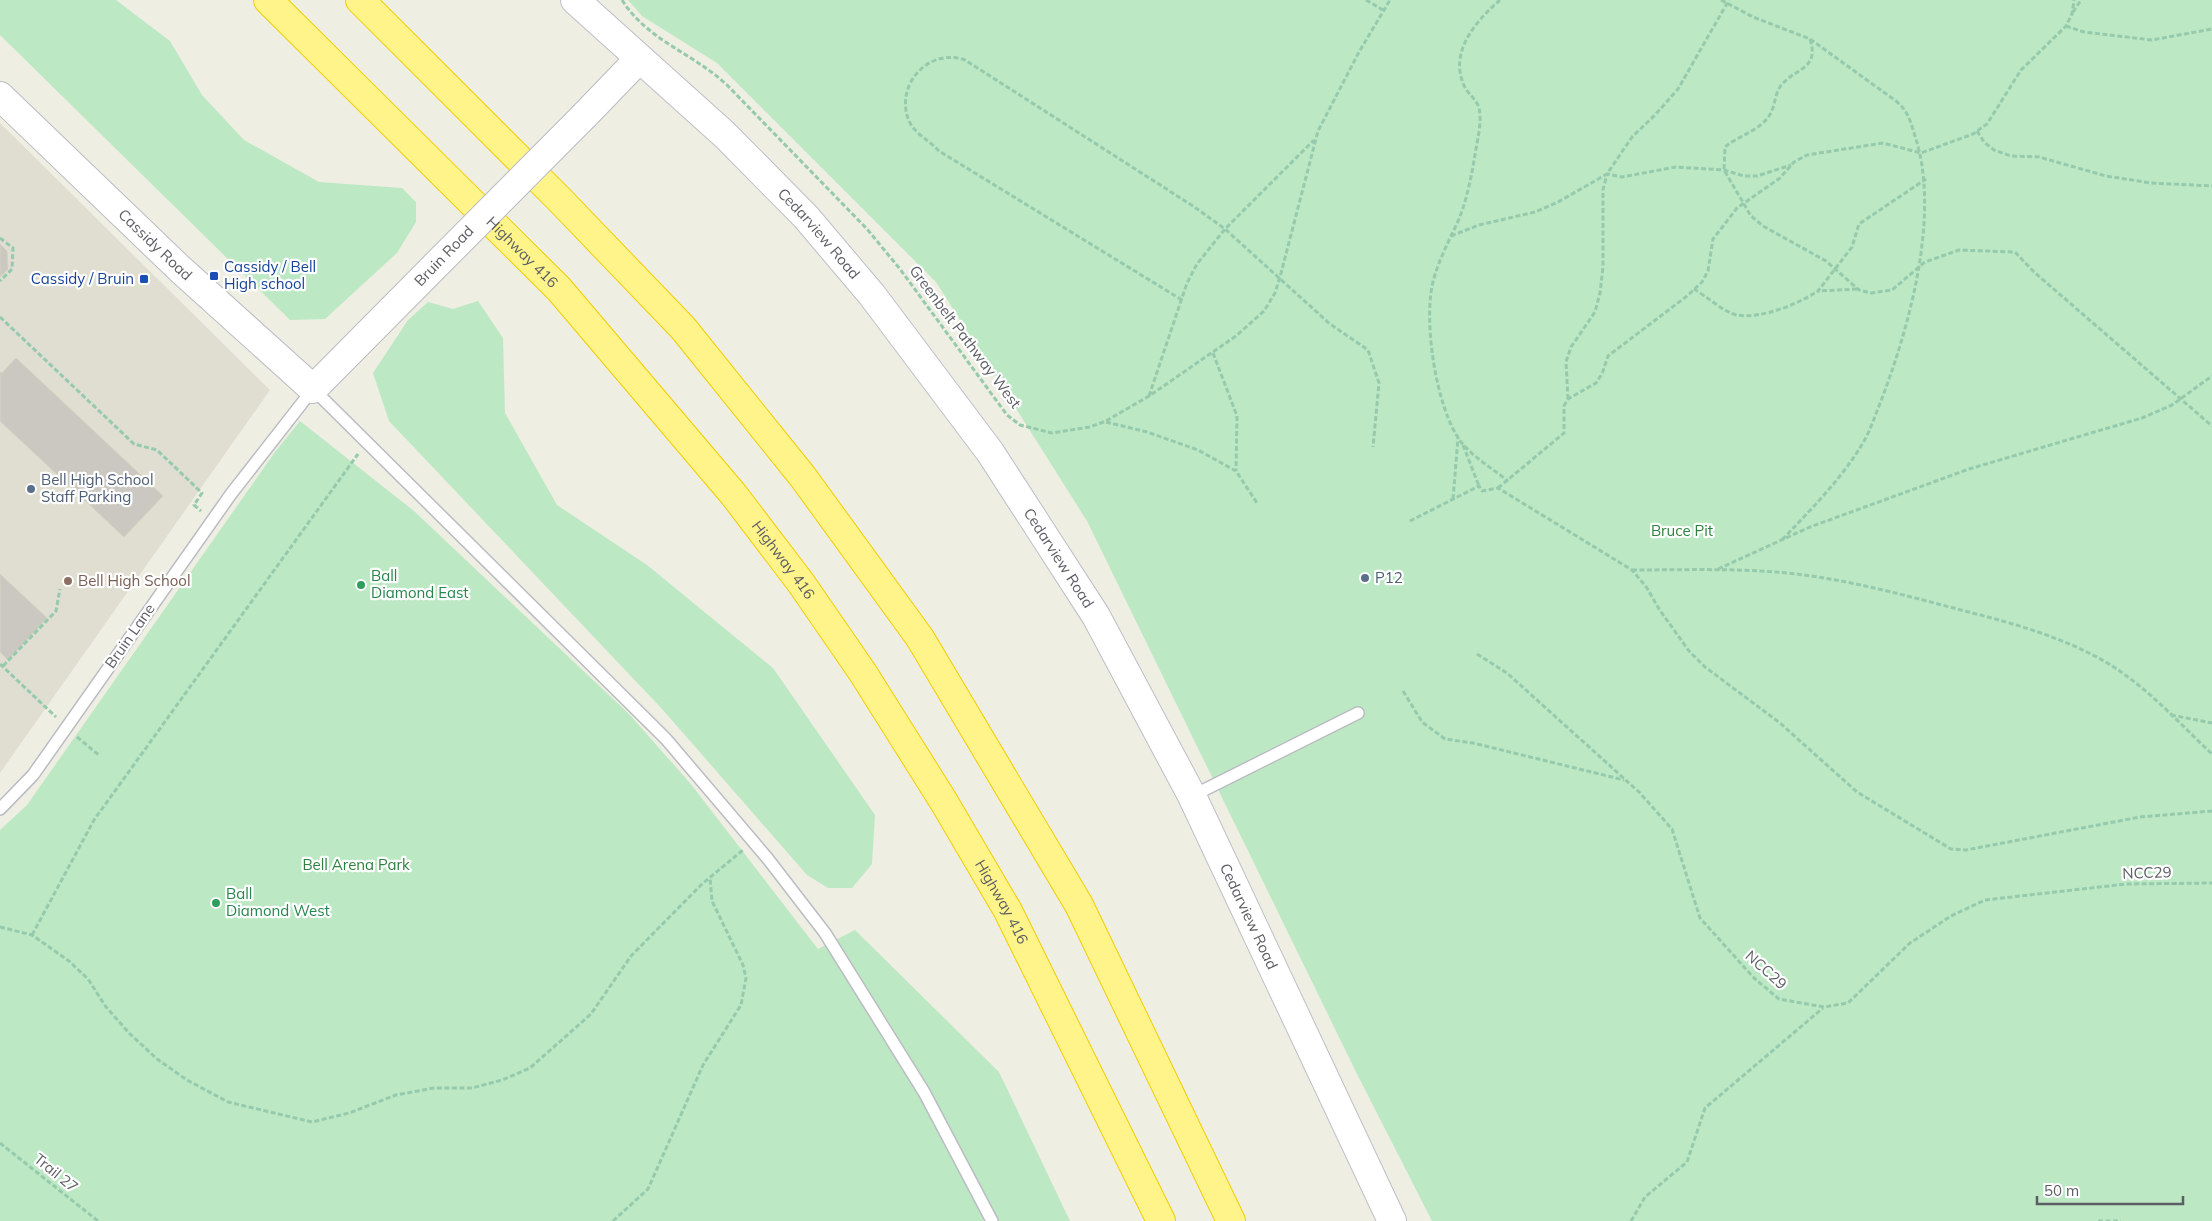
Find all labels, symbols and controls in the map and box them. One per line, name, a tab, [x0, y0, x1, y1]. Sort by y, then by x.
street label: Cedarview Road	[774, 184, 864, 283]
street label: Cassidy Road	[114, 205, 196, 284]
street label: Highway 416	[482, 212, 562, 292]
street label: Bruin Road	[410, 221, 477, 290]
place label: Cassidy / Bell High school	[224, 257, 316, 293]
street label: Greenbelt Pathway West	[905, 262, 1025, 412]
place label: Cassidy / Bruin	[31, 269, 134, 288]
marker: Cassidy / Bell High school	[208, 270, 220, 282]
marker: Cassidy / Bruin	[138, 273, 150, 285]
place label: Bell High School Staff Parking	[41, 470, 154, 506]
marker: Bell High School Staff Parking	[25, 483, 37, 495]
street label: Cedarview Road	[1020, 504, 1098, 611]
street label: Highway 416	[748, 517, 819, 603]
park label: Bruce Pit	[1651, 521, 1713, 540]
place label: Ball Diamond East	[371, 566, 469, 602]
place label: P12	[1375, 568, 1403, 587]
place label: Bell High School	[78, 571, 191, 590]
marker: P12	[1359, 572, 1371, 584]
marker: Bell High School	[62, 575, 74, 587]
marker: Ball Diamond East	[355, 579, 367, 591]
street label: Bruin Lane	[100, 600, 159, 672]
park label: Bell Arena Park	[302, 855, 410, 874]
street label: Highway 416	[971, 856, 1033, 947]
street label: Cedarview Road	[1216, 860, 1282, 972]
street label: NCC29	[2122, 862, 2172, 883]
place label: Ball Diamond West	[226, 884, 330, 920]
marker: Ball Diamond West	[210, 897, 222, 909]
street label: NCC29	[1742, 946, 1791, 993]
street label: Trail 27	[30, 1149, 82, 1196]
scale bar	[2037, 1174, 2183, 1206]
text: 50 m	[2044, 1181, 2079, 1200]

